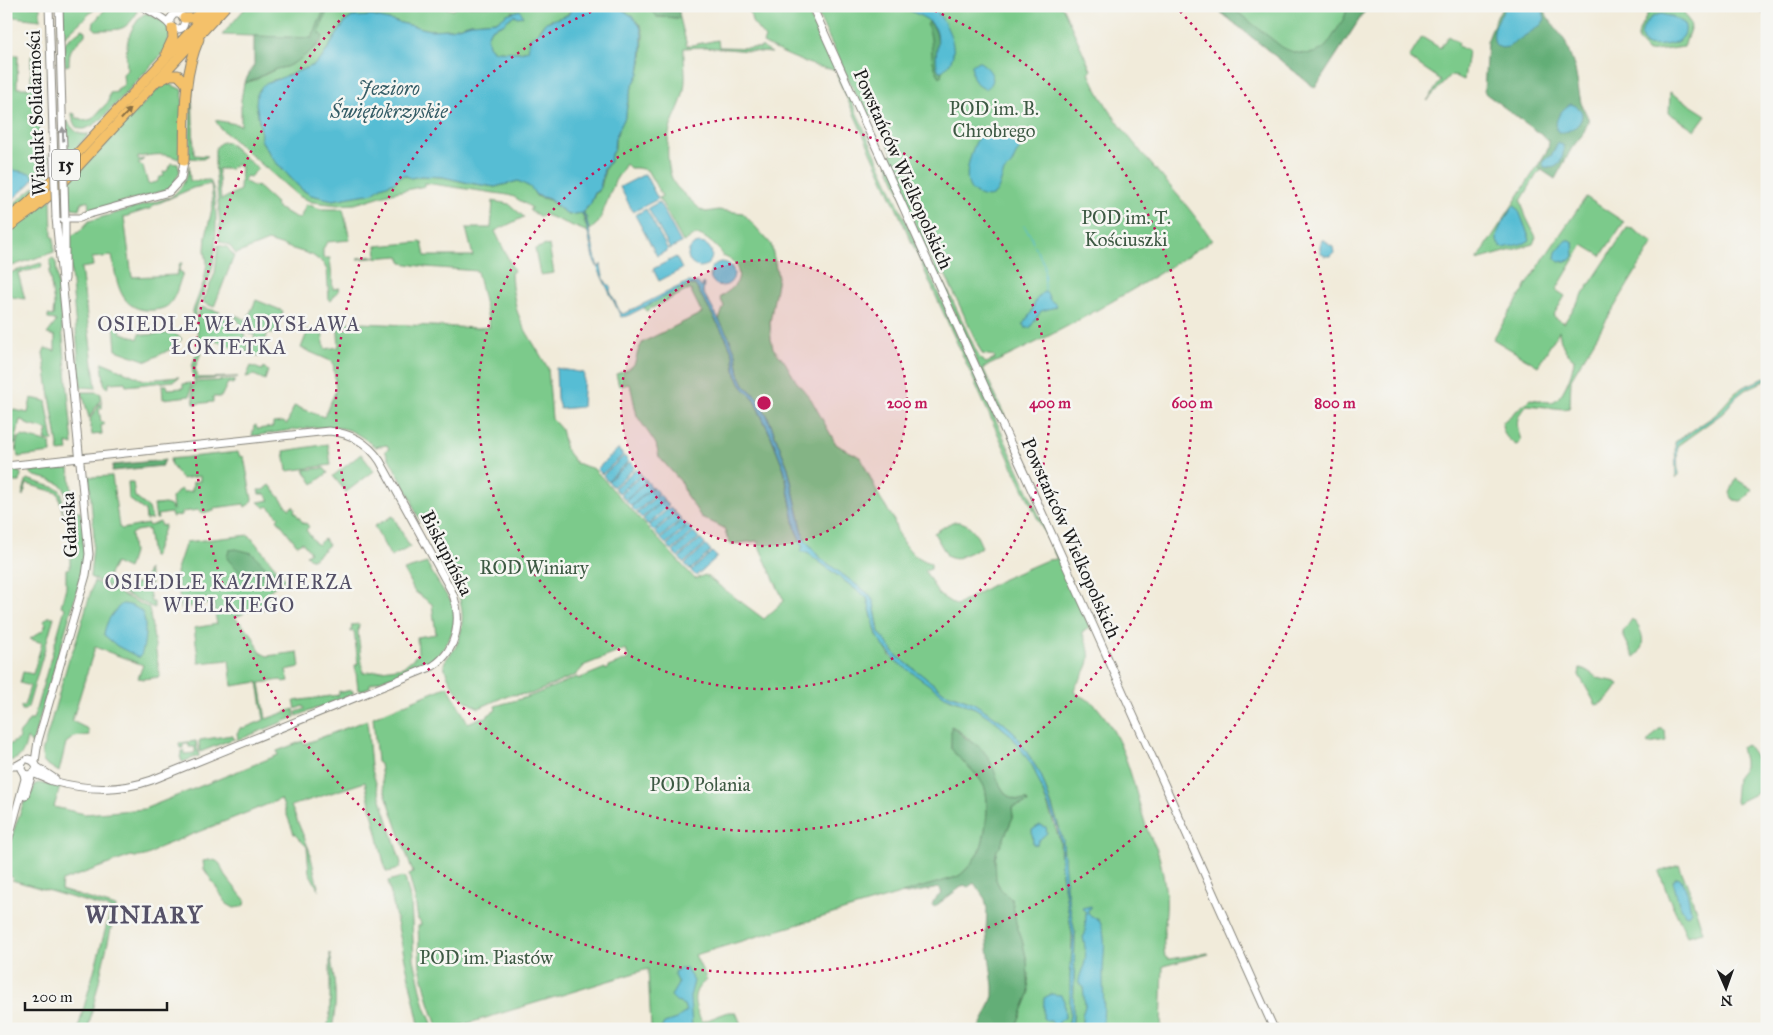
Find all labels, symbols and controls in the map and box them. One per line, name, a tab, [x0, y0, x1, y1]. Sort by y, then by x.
street label: Wiadukt Solidarności	[22, 30, 50, 196]
street label: Powstańców Wielkopolskich	[848, 65, 958, 273]
water label: Jezioro Świętokrzyskie	[329, 76, 448, 123]
park label: POD im. B. Chrobrego	[949, 97, 1039, 143]
one-way arrow	[121, 108, 132, 120]
one-way arrow	[59, 126, 67, 142]
road number: 15	[52, 150, 80, 180]
park label: POD im. T. Kościuszki	[1081, 206, 1171, 251]
district label: OSIEDLE WŁADYSŁAWA ŁOKIETKA	[97, 312, 361, 359]
centre of rings	[755, 394, 773, 412]
text: 200 m	[887, 394, 928, 412]
text: 400 m	[1029, 394, 1071, 413]
text: 600 m	[1172, 394, 1213, 412]
text: 800 m	[1314, 394, 1356, 412]
street label: Powstańców Wielkopolskich	[1016, 434, 1126, 642]
street label: Gdańska	[56, 491, 82, 558]
street label: Biskupińska	[416, 507, 479, 600]
park label: ROD Winiary	[479, 556, 590, 579]
district label: OSIEDLE KAZIMIERZA WIELKIEGO	[105, 570, 353, 617]
park label: POD Polania	[650, 773, 751, 796]
district label: WINIARY	[85, 900, 204, 930]
park label: POD im. Piastów	[419, 946, 553, 969]
north arrow	[1700, 962, 1750, 1012]
scale bar	[25, 980, 168, 1012]
text: 200 m	[32, 988, 73, 1006]
text: N	[1720, 992, 1733, 1009]

